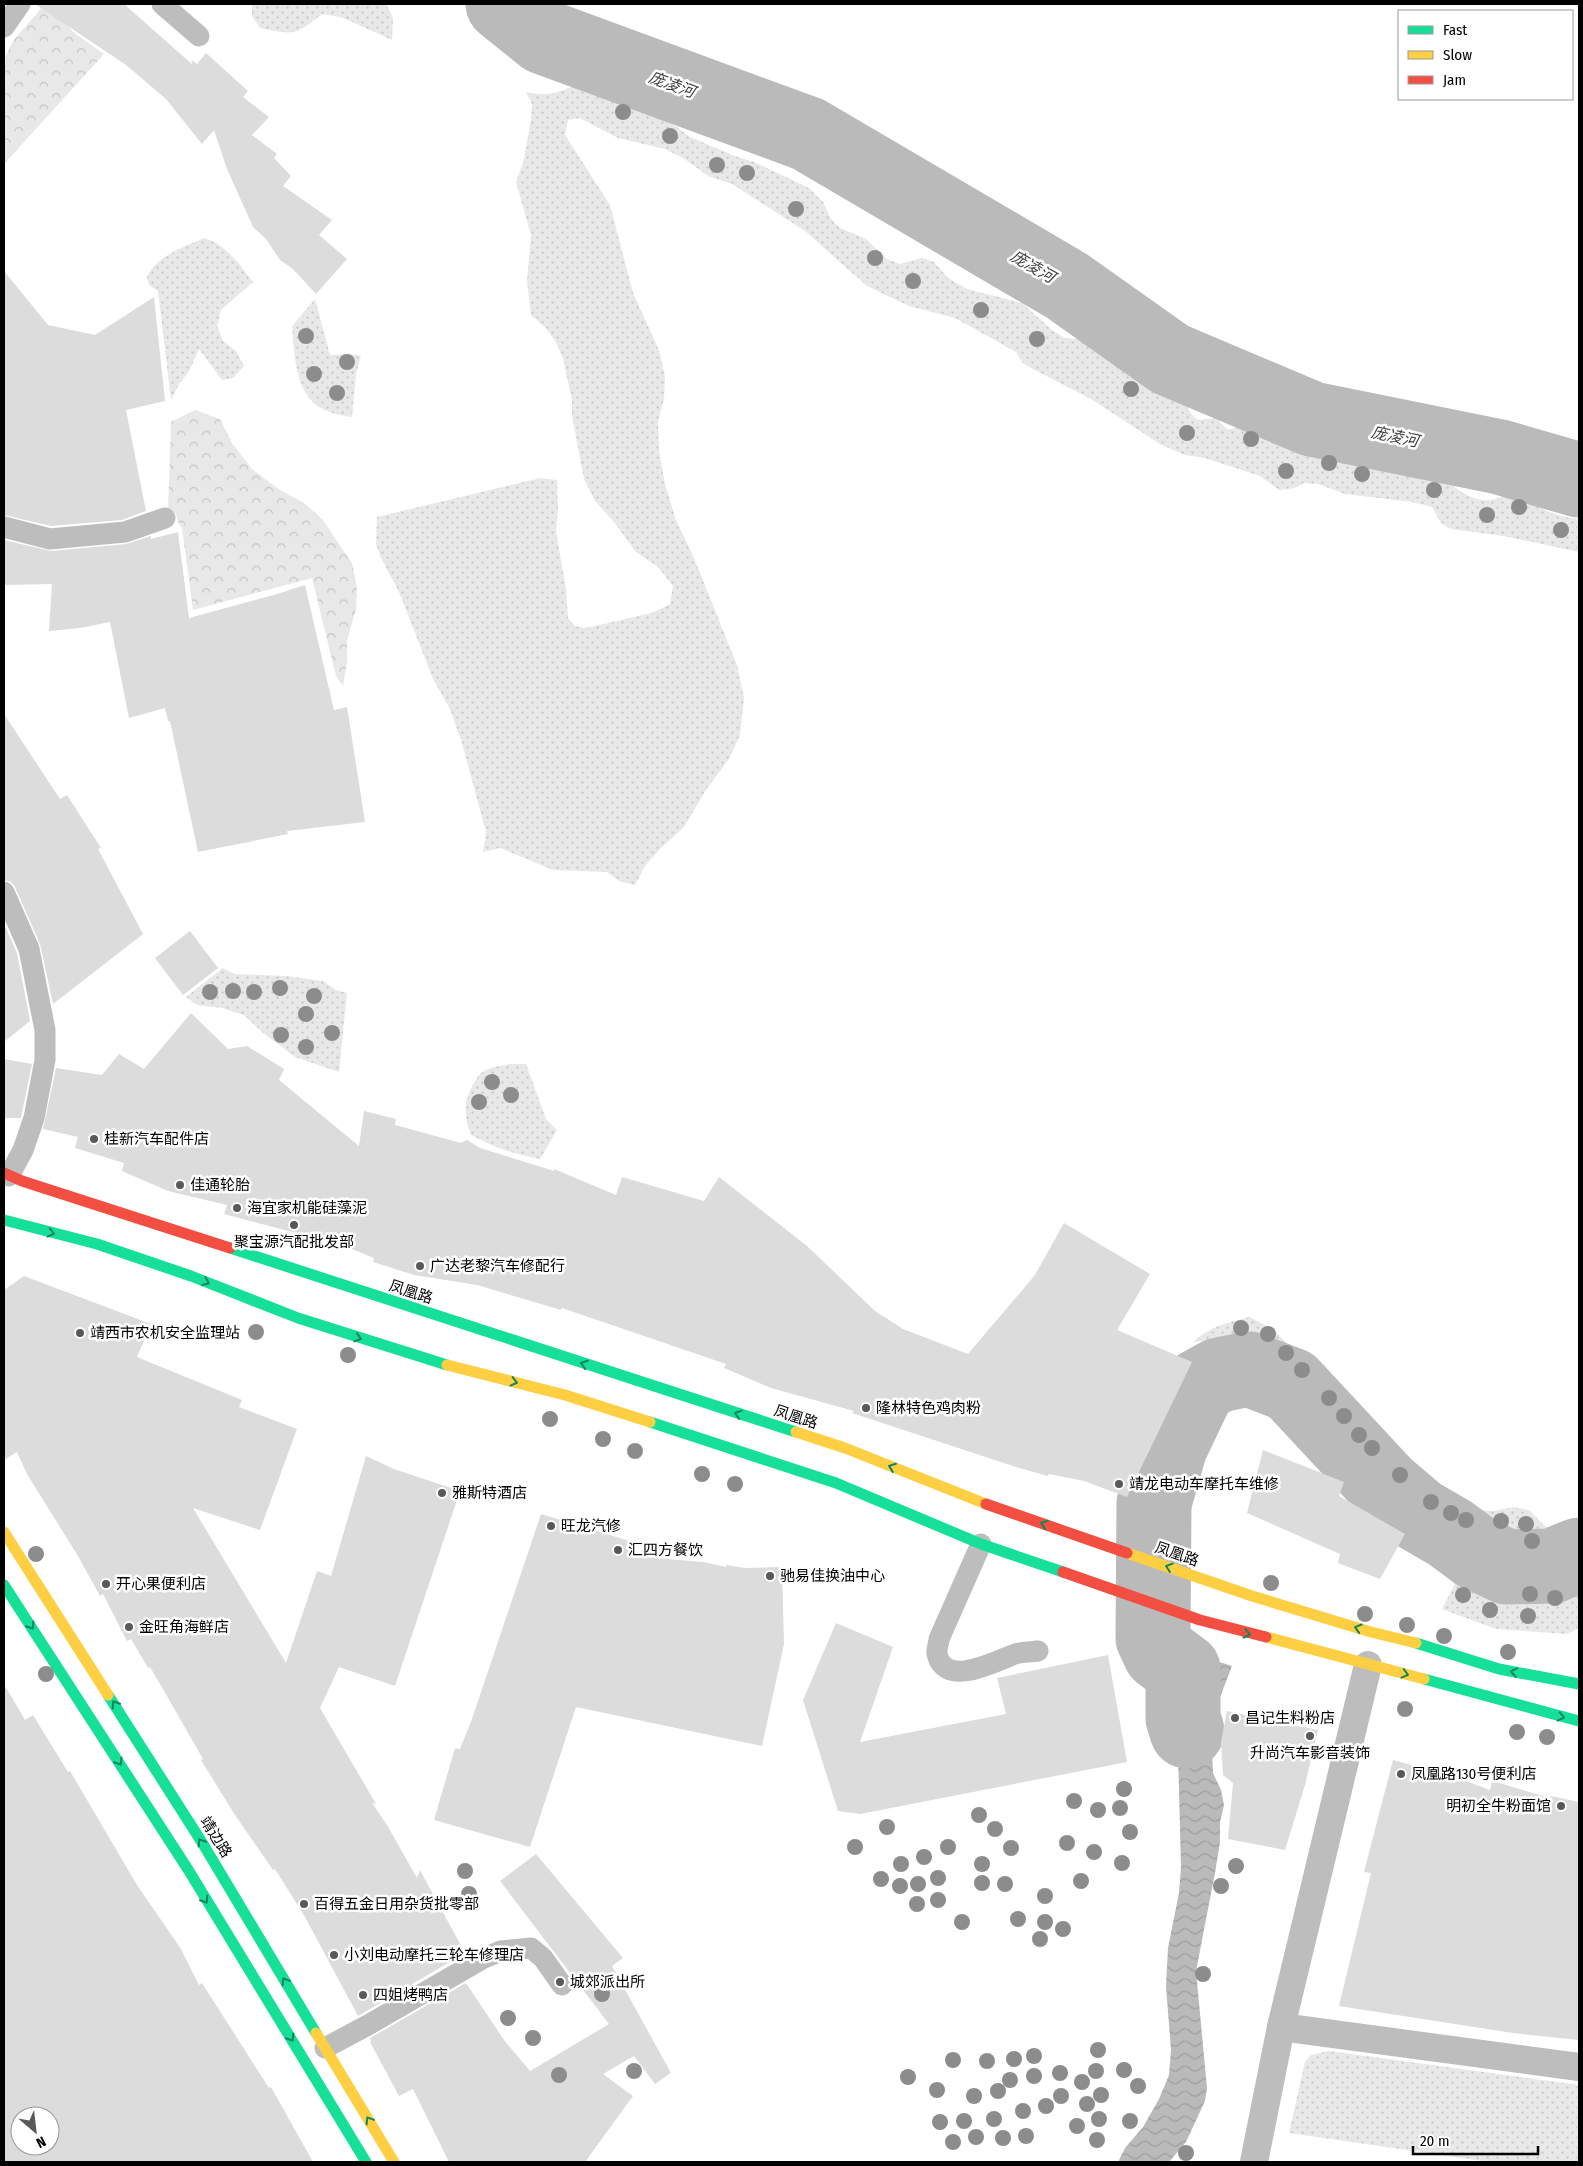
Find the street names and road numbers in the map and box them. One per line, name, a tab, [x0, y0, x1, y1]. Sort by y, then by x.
street label: 凤凰路	[387, 1276, 435, 1308]
street label: 凤凰路	[772, 1401, 820, 1433]
street label: 凤凰路	[1153, 1538, 1201, 1570]
street label: 靖边路	[196, 1813, 236, 1861]

